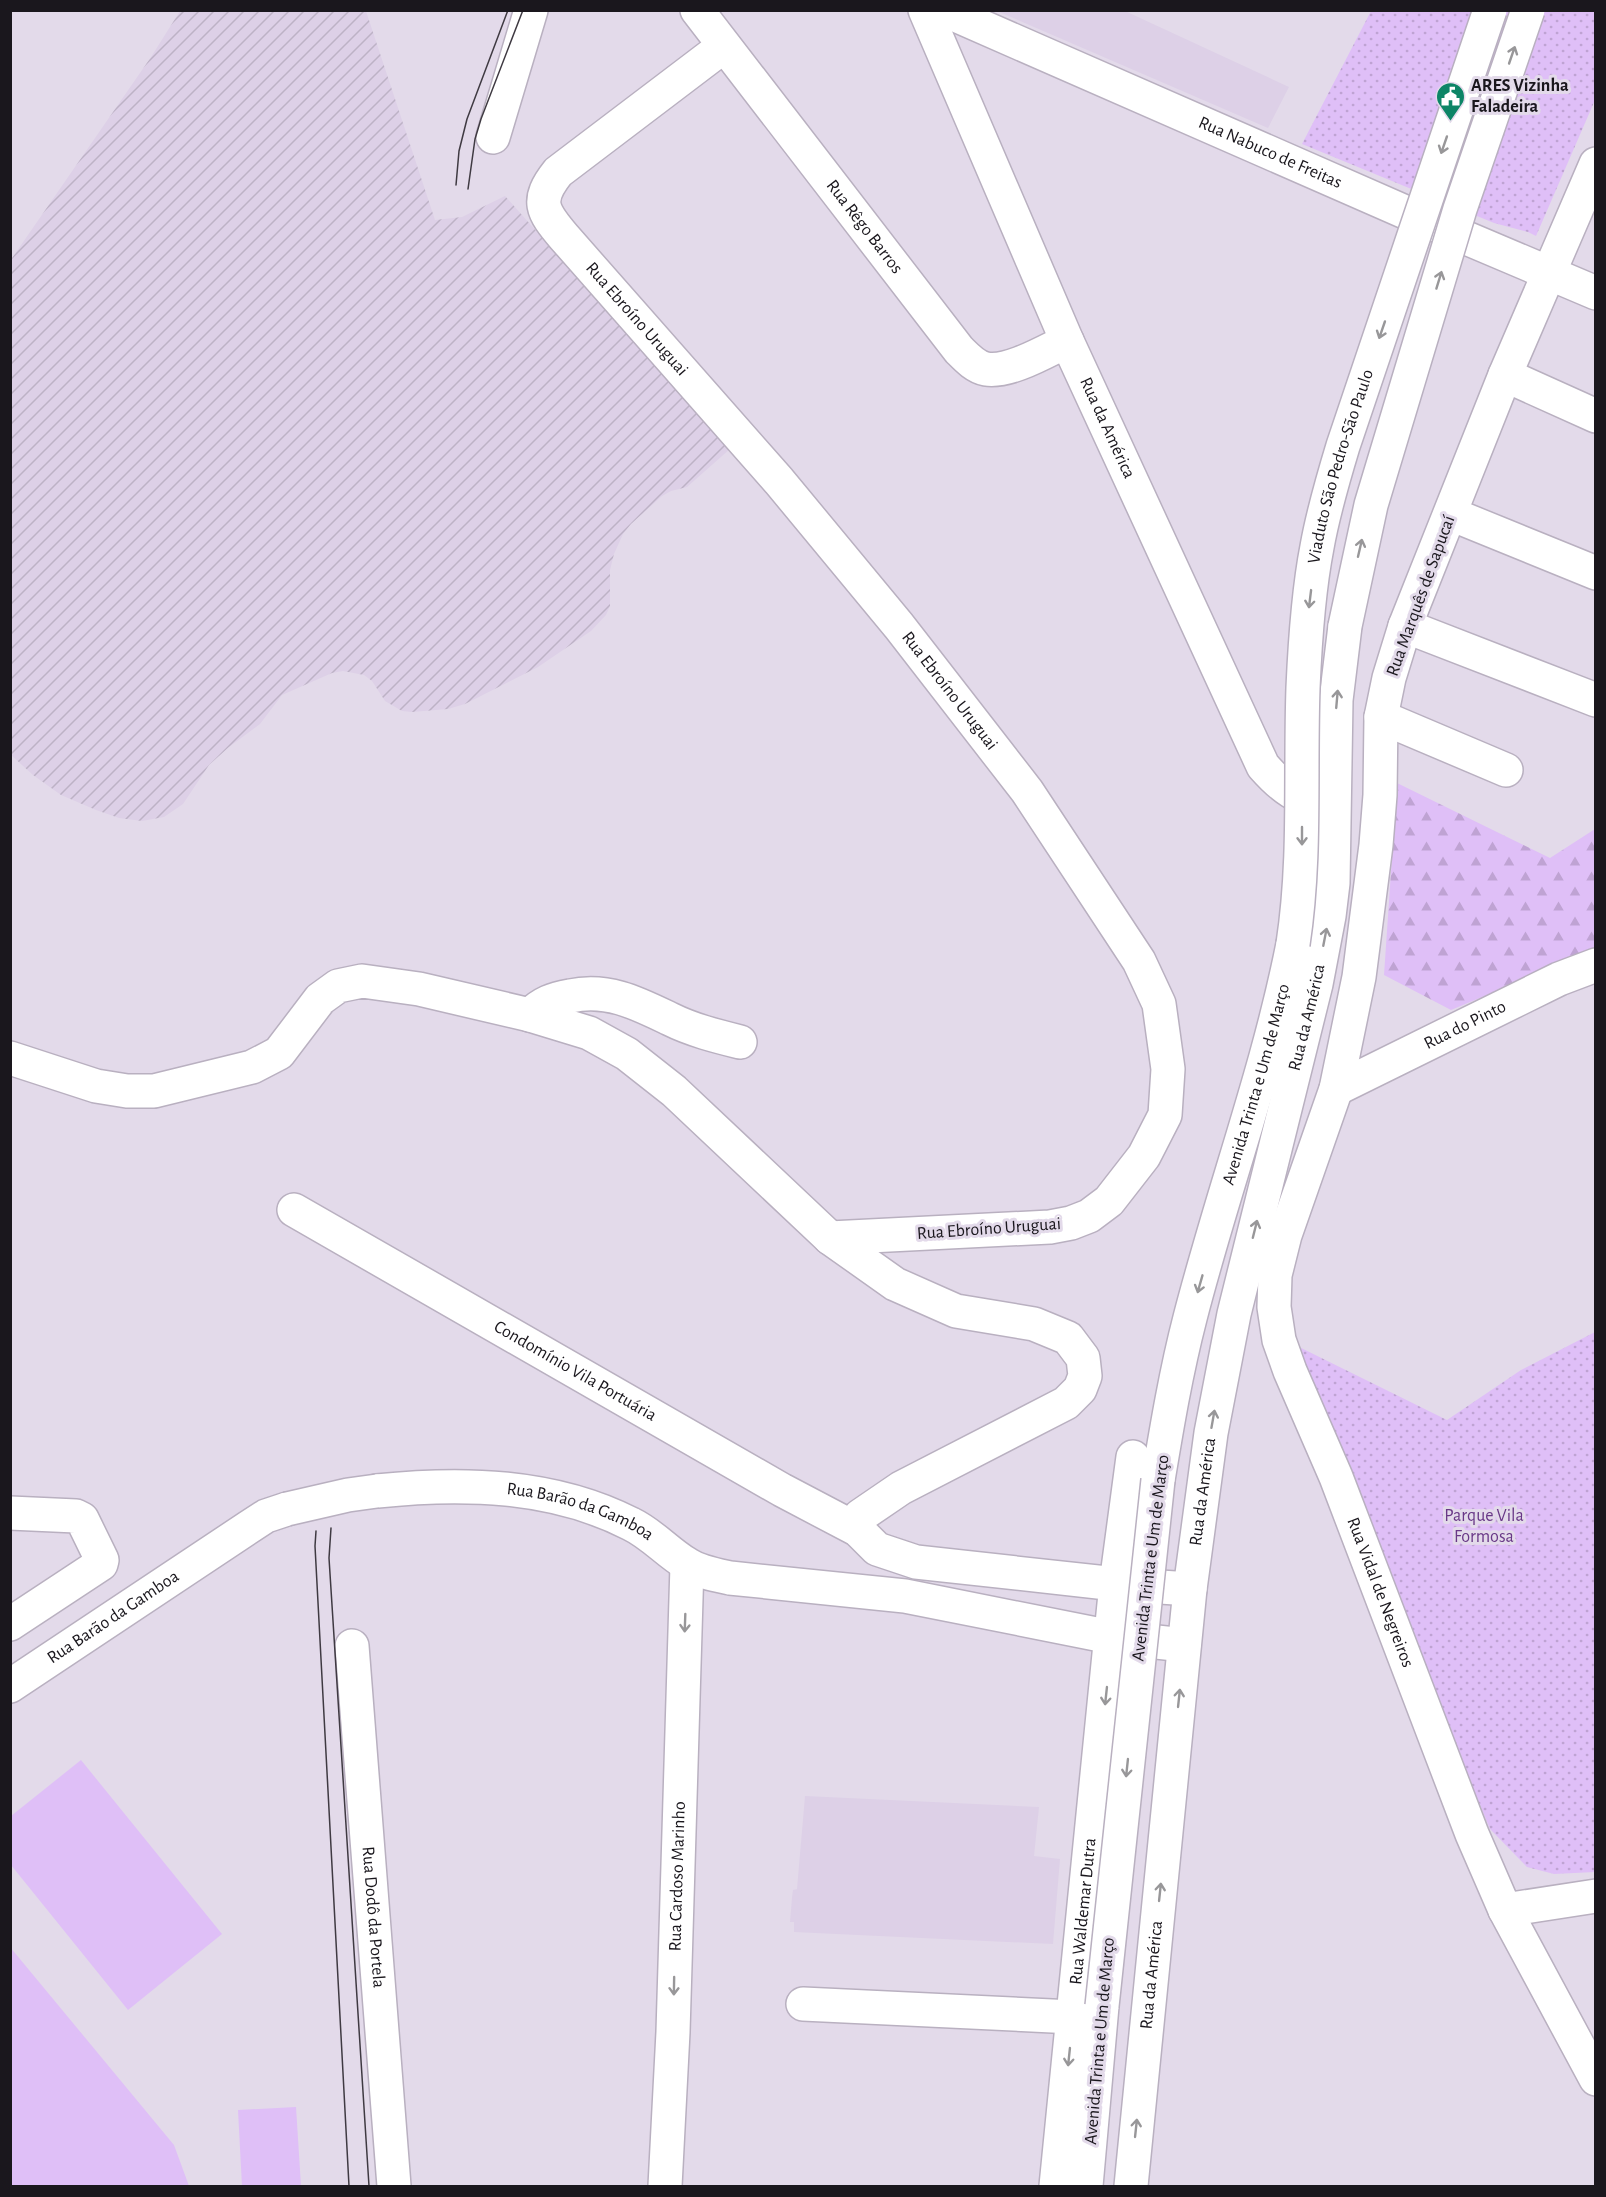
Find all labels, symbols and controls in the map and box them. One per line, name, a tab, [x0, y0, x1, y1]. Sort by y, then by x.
one-way arrow	[1508, 46, 1519, 65]
place label: ARES Vizinha Faladeira	[1471, 77, 1569, 116]
public building icon: ARES Vizinha Faladeira	[1434, 80, 1466, 122]
street label: Rua Nabuco de Freitas	[1196, 114, 1344, 192]
one-way arrow	[1438, 136, 1449, 155]
street label: Rua Rêgo Barros	[823, 177, 906, 277]
street label: Rua Ebroíno Uruguai	[582, 259, 691, 379]
one-way arrow	[1434, 271, 1445, 290]
one-way arrow	[1376, 320, 1387, 339]
street label: Viaduto São Pedro-São Paulo	[1305, 367, 1377, 565]
street label: Rua da América	[1076, 375, 1138, 481]
street label: Rua Marquês de Sapucaí	[1384, 513, 1459, 679]
one-way arrow	[1355, 539, 1367, 558]
one-way arrow	[1304, 589, 1315, 609]
street label: Rua Ebroíno Uruguai	[898, 628, 1001, 754]
one-way arrow	[1331, 690, 1342, 710]
one-way arrow	[1296, 825, 1308, 845]
one-way arrow	[1320, 928, 1331, 947]
street label: Rua da América	[1286, 963, 1329, 1073]
street label: Avenida Trinta e Um de Março	[1219, 982, 1293, 1187]
street label: Rua do Pinto	[1421, 998, 1509, 1053]
street label: Rua Ebroíno Uruguai	[916, 1215, 1062, 1243]
one-way arrow	[1250, 1219, 1261, 1238]
one-way arrow	[1194, 1274, 1205, 1293]
street label: Condomínio Vila Portuária	[491, 1318, 659, 1425]
one-way arrow	[1208, 1410, 1219, 1429]
street label: Rua da América	[1187, 1437, 1219, 1547]
street label: Avenida Trinta e Um de Março	[1129, 1454, 1173, 1662]
street label: Rua Barão da Gamboa	[506, 1480, 657, 1544]
park label: Parque Vila Formosa	[1444, 1507, 1524, 1546]
street label: Rua Vidal de Negreiros	[1343, 1515, 1417, 1670]
street label: Rua Barão da Gamboa	[44, 1567, 182, 1667]
one-way arrow	[680, 1613, 691, 1633]
one-way arrow	[1100, 1685, 1111, 1705]
one-way arrow	[1174, 1689, 1185, 1709]
one-way arrow	[1122, 1757, 1133, 1777]
street label: Rua Cardoso Marinho	[666, 1801, 689, 1952]
street label: Rua Waldemar Dutra	[1067, 1837, 1100, 1986]
street label: Rua Dodô da Portela	[359, 1846, 388, 1989]
one-way arrow	[1155, 1883, 1166, 1903]
street label: Rua da América	[1138, 1920, 1166, 2030]
street label: Avenida Trinta e Um de Março	[1082, 1936, 1118, 2145]
one-way arrow	[668, 1975, 680, 1995]
one-way arrow	[1063, 2046, 1074, 2066]
one-way arrow	[1131, 2119, 1142, 2139]

